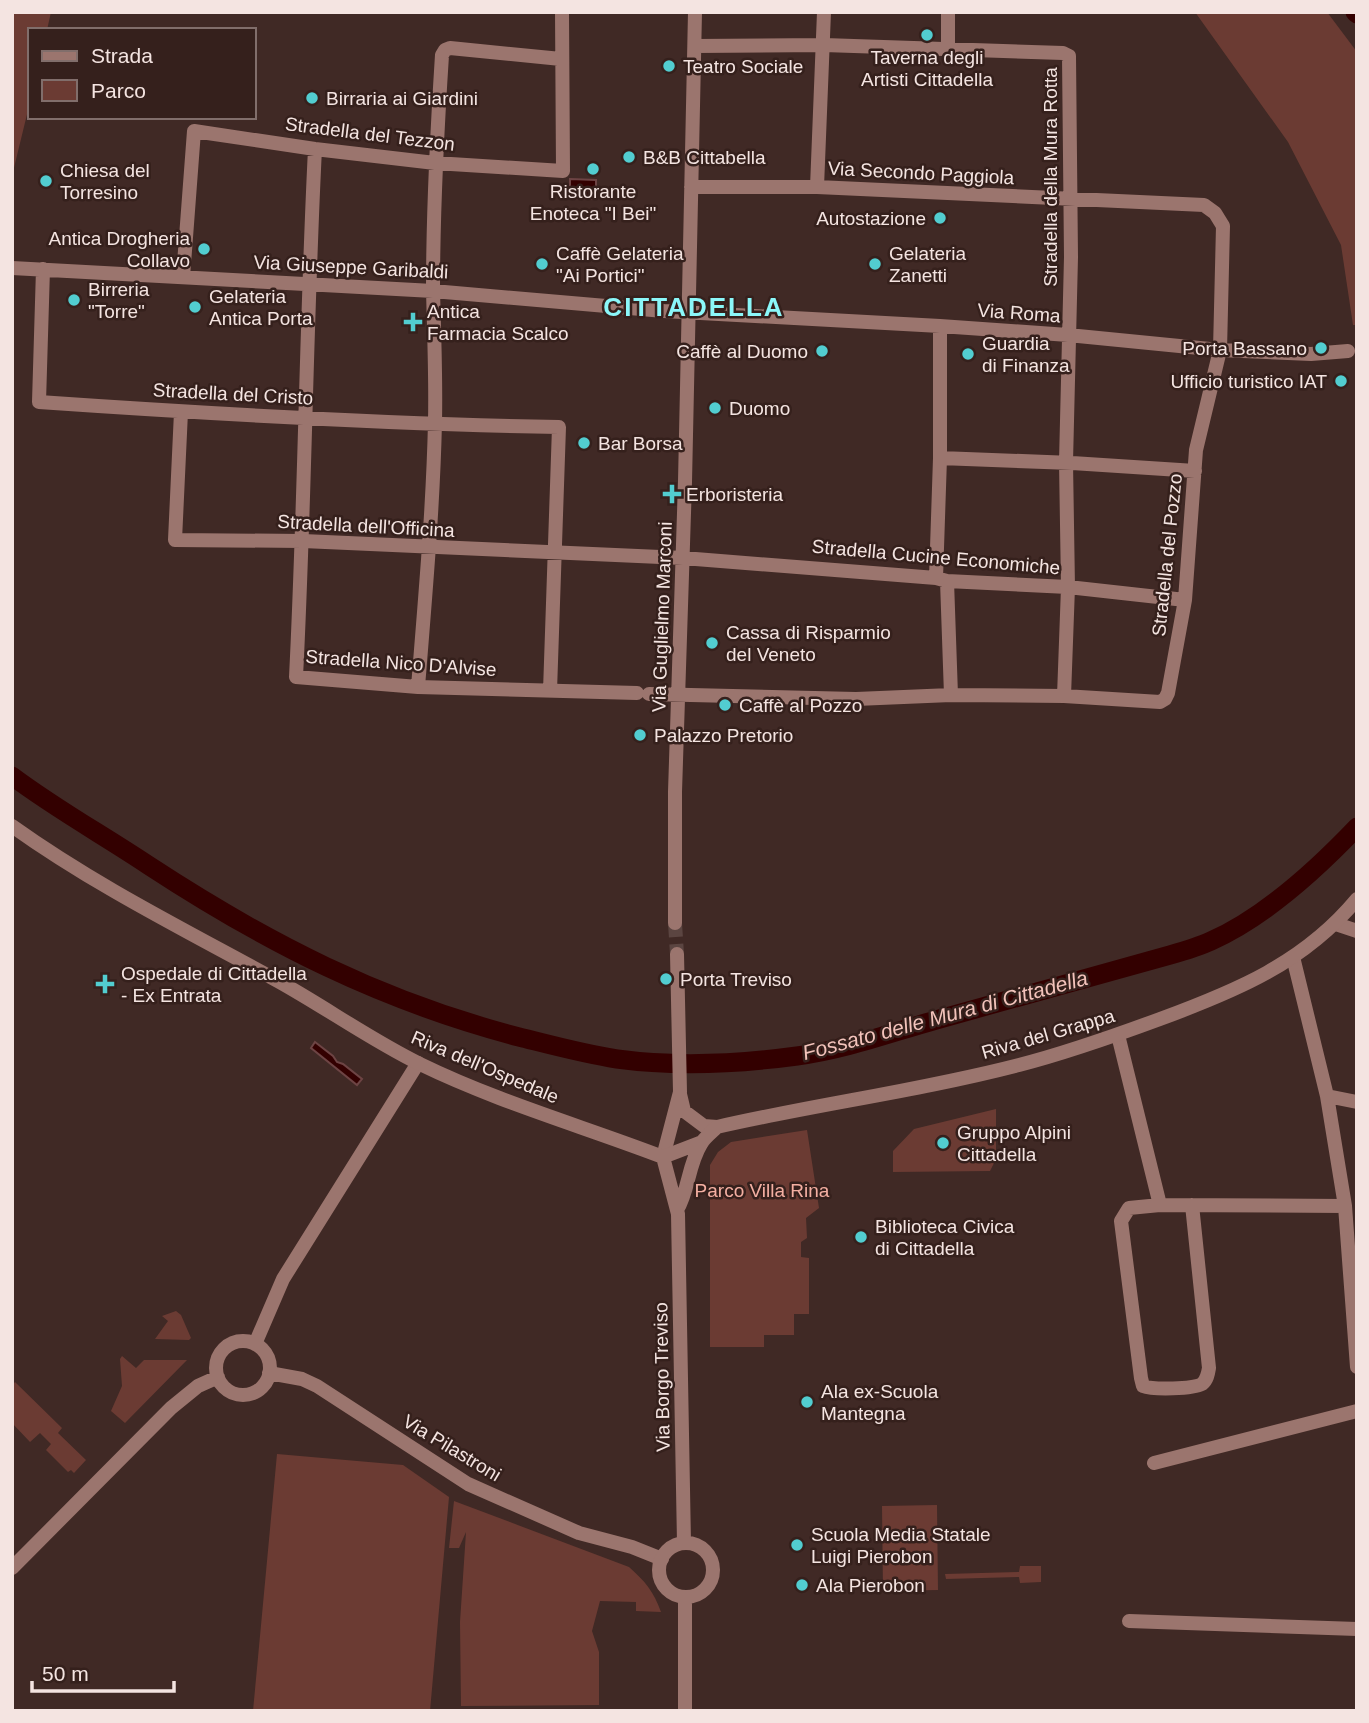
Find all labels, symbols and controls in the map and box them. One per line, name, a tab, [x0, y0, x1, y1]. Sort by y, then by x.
marker: Taverna degli Artisti Cittadella	[919, 27, 935, 43]
legend	[28, 28, 256, 119]
text: Strada	[91, 44, 153, 67]
place label: Taverna degli Artisti Cittadella	[861, 47, 993, 90]
place label: Teatro Sociale	[683, 56, 803, 77]
marker: Teatro Sociale	[661, 58, 677, 74]
street label: Stradella della Mura Rotta	[1040, 67, 1061, 287]
text: Parco	[91, 79, 146, 102]
place label: Birraria ai Giardini	[326, 88, 478, 109]
marker: Birraria ai Giardini	[304, 90, 320, 106]
street label: Stradella del Tezzon	[284, 113, 456, 155]
place label: B&B Cittabella	[643, 147, 766, 168]
marker: B&B Cittabella	[621, 149, 637, 165]
street label: Via Secondo Paggiola	[827, 158, 1015, 188]
place label: Chiesa del Torresino	[60, 160, 150, 203]
marker: Ristorante Enoteca "I Bei"	[585, 161, 601, 177]
marker: Chiesa del Torresino	[38, 173, 54, 189]
place label: Ristorante Enoteca "I Bei"	[530, 181, 656, 224]
place label: Autostazione	[816, 208, 926, 229]
marker: Autostazione	[932, 210, 948, 226]
place label: Antica Drogheria Collavo	[48, 228, 190, 271]
marker: Antica Drogheria Collavo	[196, 241, 212, 257]
place label: Caffè Gelateria "Ai Portici"	[556, 243, 684, 286]
place label: Gelateria Zanetti	[889, 243, 967, 286]
street label: Via Giuseppe Garibaldi	[253, 251, 449, 283]
marker: Caffè Gelateria "Ai Portici"	[534, 256, 550, 272]
marker: Gelateria Zanetti	[867, 256, 883, 272]
place label: Birreria "Torre"	[88, 279, 150, 322]
place label: Gelateria Antica Porta	[209, 286, 313, 329]
marker: Birreria "Torre"	[66, 292, 82, 308]
district label: CITTADELLA	[603, 292, 785, 322]
marker: Gelateria Antica Porta	[187, 299, 203, 315]
street label: Via Roma	[977, 300, 1062, 326]
place label: Antica Farmacia Scalco	[427, 301, 569, 344]
marker: Antica Farmacia Scalco	[405, 314, 421, 330]
place label: Guardia di Finanza	[982, 333, 1070, 376]
place label: Porta Bassano	[1182, 338, 1307, 359]
marker: Porta Bassano	[1313, 340, 1329, 356]
place label: Caffè al Duomo	[676, 341, 808, 362]
marker: Caffè al Duomo	[814, 343, 830, 359]
marker: Guardia di Finanza	[960, 346, 976, 362]
place label: Ufficio turistico IAT	[1170, 371, 1327, 392]
marker: Ufficio turistico IAT	[1333, 373, 1349, 389]
street label: Stradella del Cristo	[152, 379, 314, 409]
place label: Duomo	[729, 398, 790, 419]
marker: Duomo	[707, 400, 723, 416]
place label: Bar Borsa	[598, 433, 683, 454]
marker: Bar Borsa	[576, 435, 592, 451]
street label: Stradella del Pozzo	[1148, 472, 1186, 638]
place label: Erboristeria	[686, 484, 784, 505]
marker: Erboristeria	[664, 486, 680, 502]
street label: Stradella dell'Officina	[277, 511, 456, 541]
street label: Via Guglielmo Marconi	[648, 521, 676, 713]
street label: Stradella Cucine Economiche	[811, 536, 1061, 578]
place label: Cassa di Risparmio del Veneto	[726, 622, 891, 665]
marker: Cassa di Risparmio del Veneto	[704, 635, 720, 651]
street label: Stradella Nico D'Alvise	[305, 646, 497, 680]
place label: Caffè al Pozzo	[739, 695, 862, 716]
marker: Caffè al Pozzo	[717, 697, 733, 713]
place label: Palazzo Pretorio	[654, 725, 793, 746]
marker: Palazzo Pretorio	[632, 727, 648, 743]
place label: Ospedale di Cittadella - Ex Entrata	[121, 963, 307, 1006]
water label: Fossato delle Mura di Cittadella	[800, 966, 1090, 1064]
place label: Porta Treviso	[680, 969, 792, 990]
marker: Porta Treviso	[658, 971, 674, 987]
marker: Ospedale di Cittadella - Ex Entrata	[95, 974, 115, 994]
street label: Riva del Grappa	[979, 1005, 1117, 1063]
street label: Riva dell'Ospedale	[408, 1027, 562, 1107]
place label: Gruppo Alpini Cittadella	[957, 1122, 1071, 1165]
marker: Gruppo Alpini Cittadella	[935, 1135, 951, 1151]
park label: Parco Villa Rina	[695, 1180, 830, 1201]
place label: Biblioteca Civica di Cittadella	[875, 1216, 1015, 1259]
marker: Biblioteca Civica di Cittadella	[853, 1229, 869, 1245]
street label: Via Borgo Treviso	[650, 1302, 674, 1452]
place label: Ala ex-Scuola Mantegna	[821, 1381, 939, 1424]
marker: Ala ex-Scuola Mantegna	[799, 1394, 815, 1410]
street label: Via Pilastroni	[399, 1411, 505, 1485]
place label: Scuola Media Statale Luigi Pierobon	[811, 1524, 991, 1567]
marker: Scuola Media Statale Luigi Pierobon	[789, 1537, 805, 1553]
place label: Ala Pierobon	[816, 1575, 925, 1596]
marker: Ala Pierobon	[794, 1577, 810, 1593]
scale bar	[32, 1650, 173, 1694]
text: 50 m	[42, 1662, 89, 1685]

